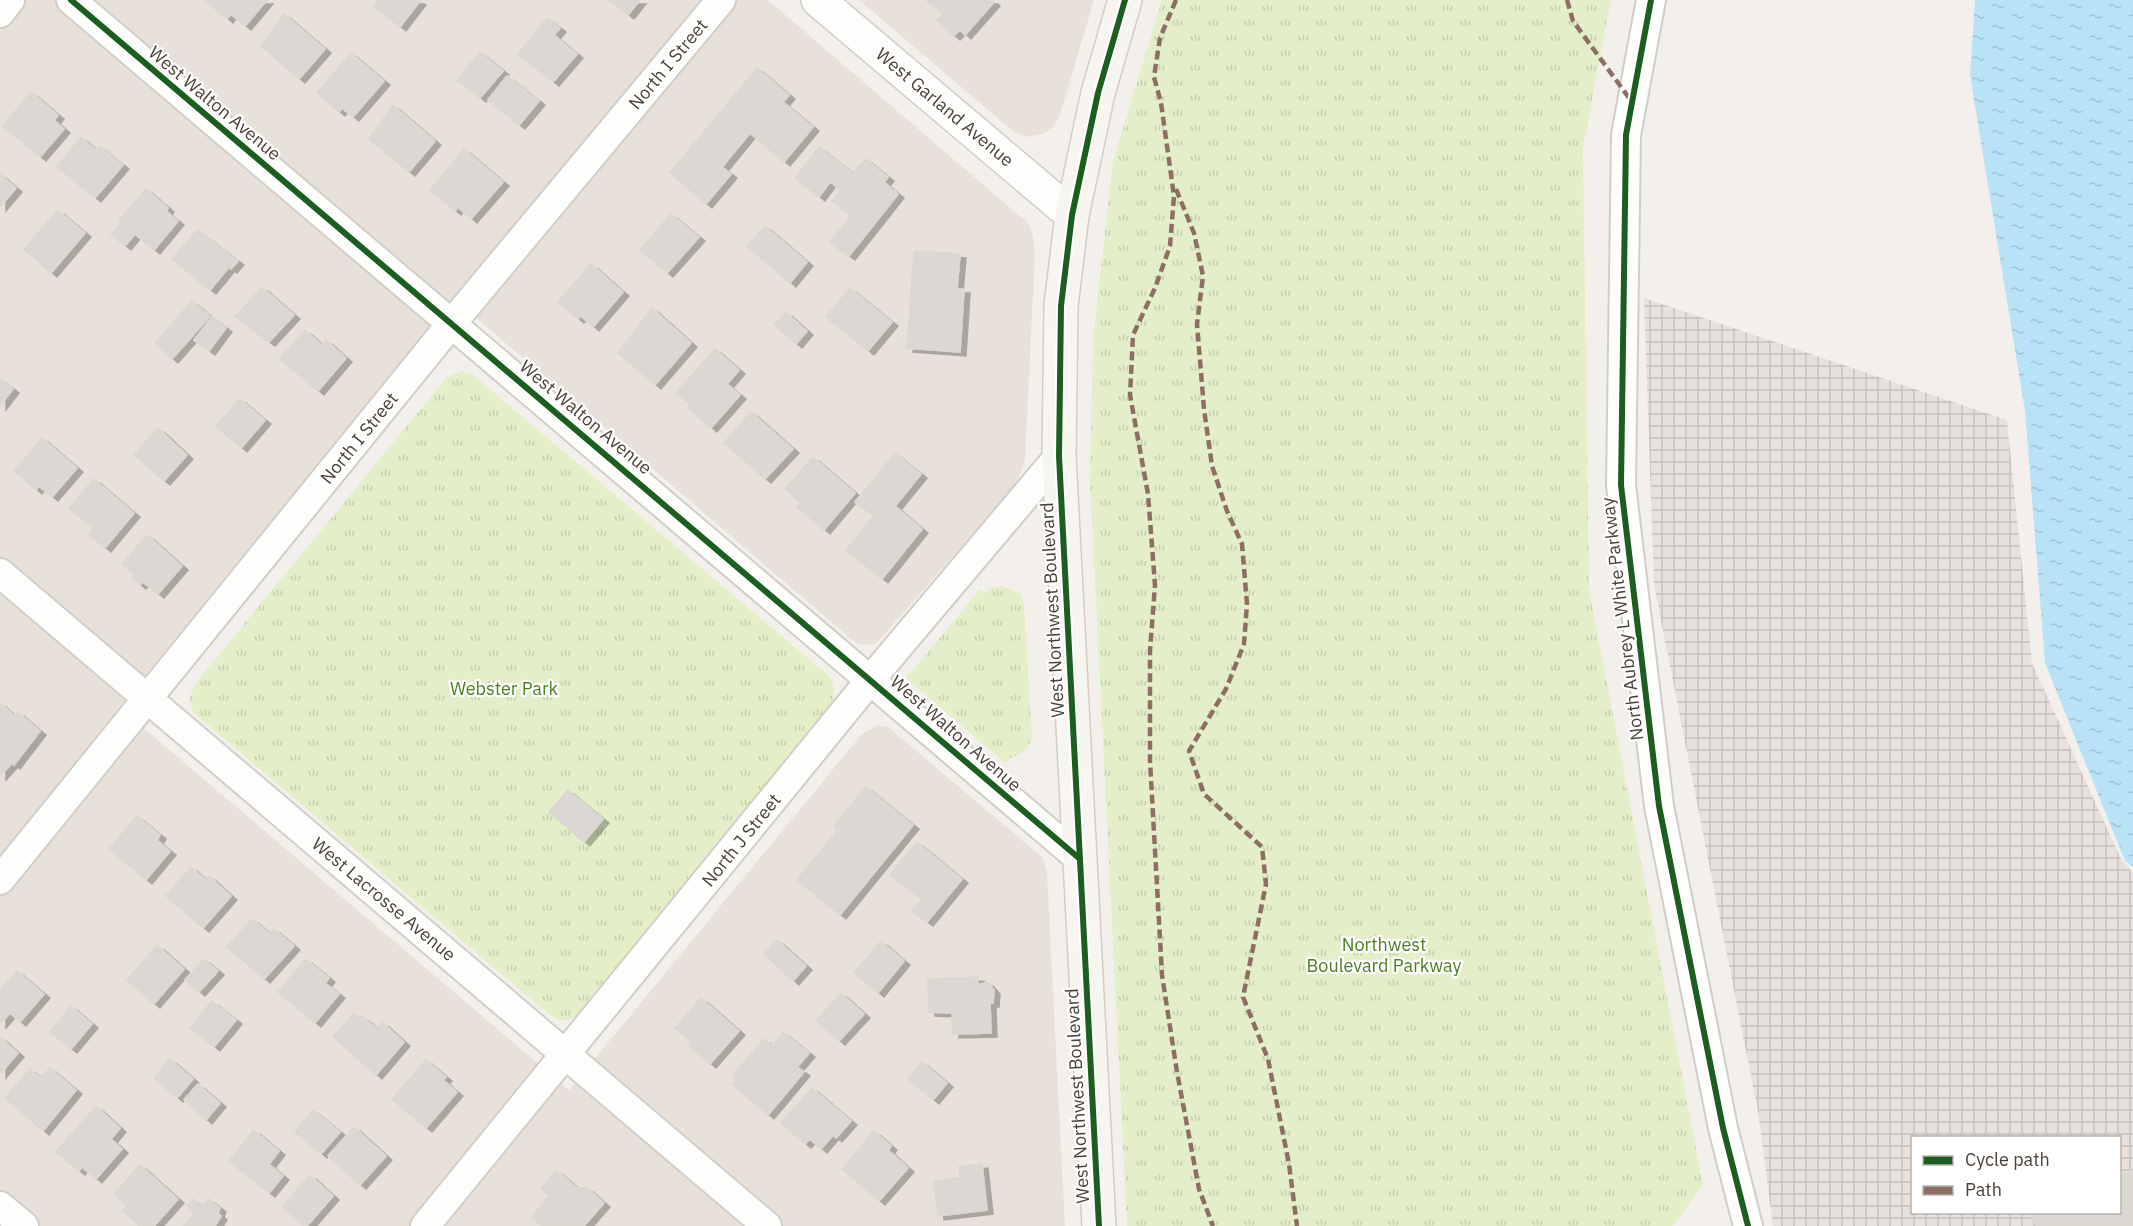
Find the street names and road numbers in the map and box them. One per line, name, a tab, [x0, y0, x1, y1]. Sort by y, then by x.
street label: North I Street	[623, 14, 713, 114]
street label: West Walton Avenue	[144, 41, 286, 165]
street label: West Garland Avenue	[871, 43, 1019, 172]
street label: West Walton Avenue	[515, 355, 657, 479]
street label: North I Street	[315, 388, 403, 488]
street label: North Aubrey L White Parkway	[1596, 496, 1648, 742]
street label: West Northwest Boulevard	[1035, 502, 1069, 718]
street label: West Walton Avenue	[886, 670, 1026, 796]
street label: North J Street	[696, 789, 786, 891]
street label: West Lacrosse Avenue	[307, 832, 461, 966]
street label: West Northwest Boulevard	[1060, 988, 1094, 1204]

